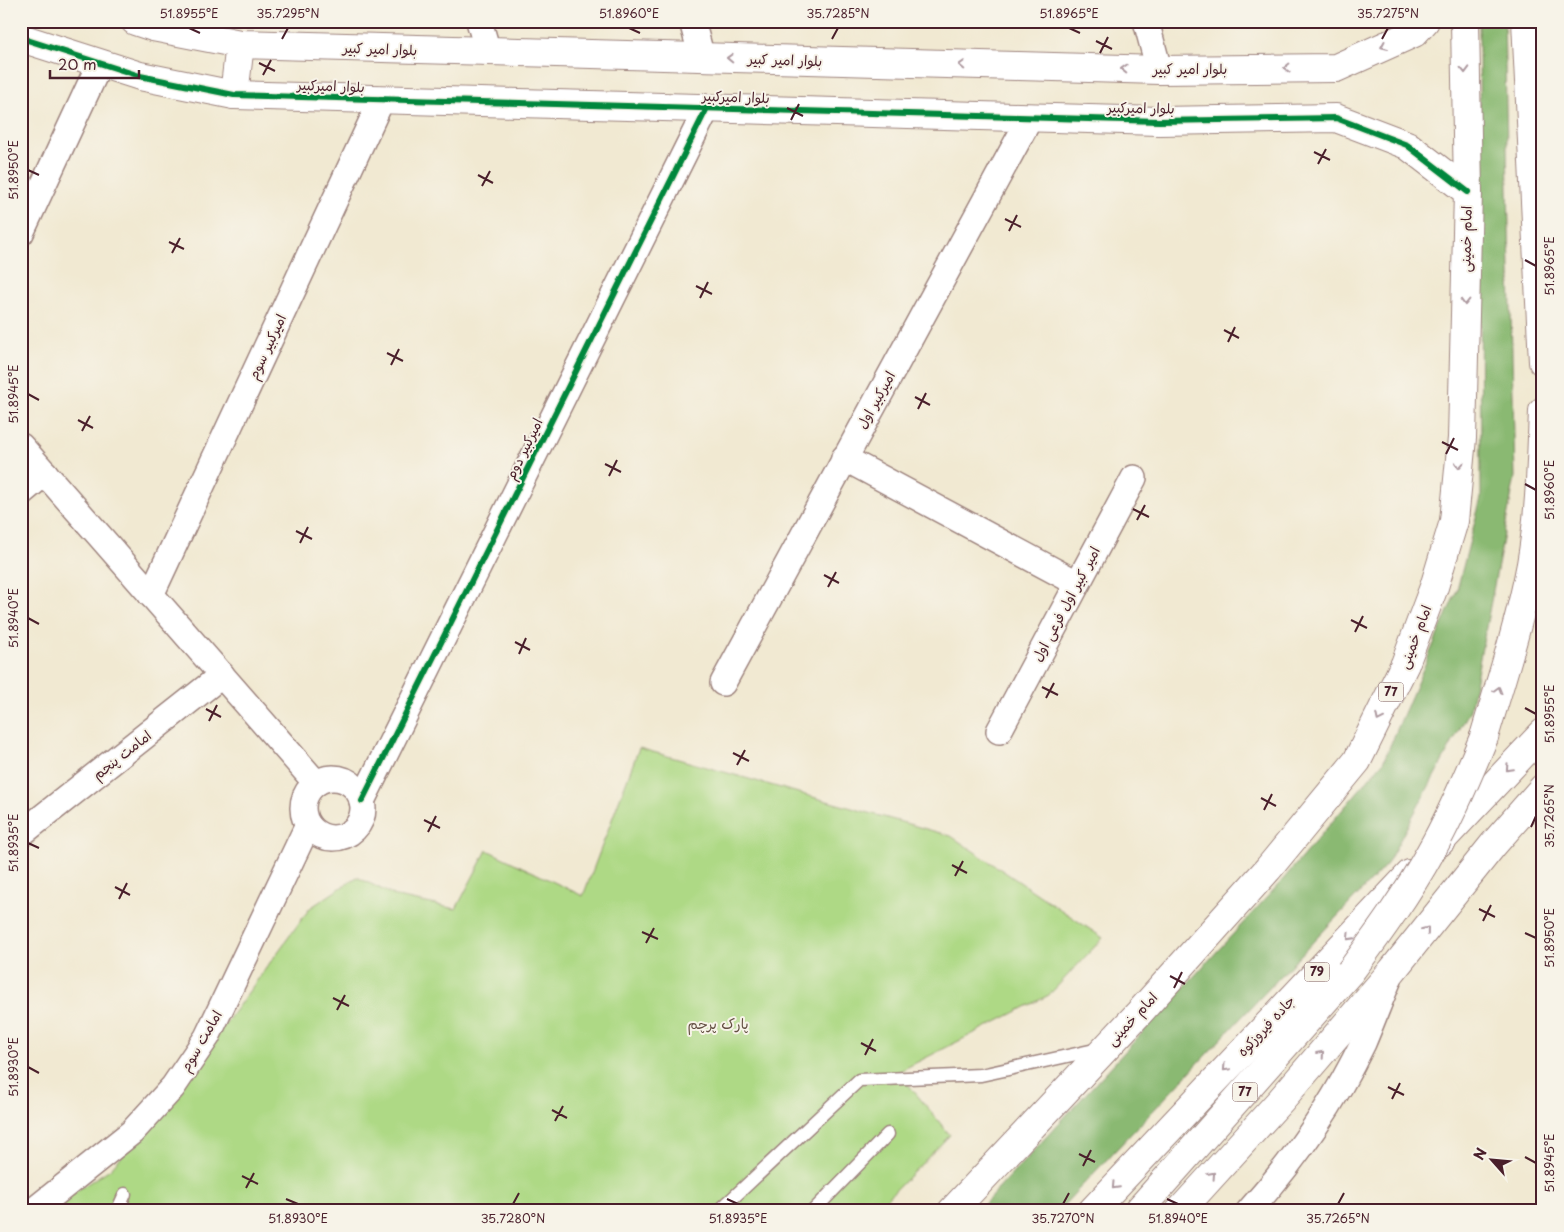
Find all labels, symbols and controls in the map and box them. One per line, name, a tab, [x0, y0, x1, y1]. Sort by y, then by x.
text: 51.8955°E	[159, 4, 219, 22]
text: 35.7295°N	[256, 4, 320, 22]
text: 51.8960°E	[599, 4, 659, 22]
text: 35.7285°N	[806, 4, 870, 22]
text: 51.8965°E	[1039, 4, 1099, 22]
text: 35.7275°N	[1357, 4, 1419, 22]
street label: بلوار امیر کبیر	[341, 37, 418, 60]
one-way arrow	[1380, 40, 1389, 51]
scale bar	[50, 48, 139, 80]
street label: بلوار امیر کبیر	[746, 48, 823, 71]
text: 20 m	[58, 52, 97, 75]
one-way arrow	[725, 53, 733, 64]
street label: بلوار امیر کبیر	[1152, 58, 1227, 79]
one-way arrow	[958, 60, 966, 70]
one-way arrow	[1283, 63, 1290, 73]
one-way arrow	[1120, 64, 1128, 74]
one-way arrow	[1460, 66, 1471, 74]
street label: بلوار امیرکبیر	[296, 74, 365, 97]
street label: بلوار امیرکبیر	[701, 85, 770, 108]
street label: بلوار امیرکبیر	[1106, 96, 1175, 119]
text: 51.8950°E	[4, 140, 22, 200]
street label: امام خمینی	[1454, 205, 1478, 273]
text: 51.8965°E	[1540, 236, 1558, 296]
one-way arrow	[1460, 299, 1470, 307]
street label: امیرکبیر سوم	[242, 310, 293, 384]
text: 51.8945°E	[4, 364, 22, 424]
street label: امیرکبیر اول	[851, 367, 900, 432]
street label: امیرکبیر دوم	[500, 414, 548, 484]
text: 51.8960°E	[1540, 460, 1558, 520]
one-way arrow	[1454, 461, 1465, 469]
street label: امیر کبیر اول فرعی اول	[1026, 542, 1105, 665]
text: 51.8940°E	[4, 588, 22, 648]
street label: امام خمینی	[1393, 602, 1437, 672]
road number: 77	[1378, 682, 1404, 702]
text: 51.8955°E	[1540, 684, 1558, 744]
one-way arrow	[1492, 686, 1502, 695]
one-way arrow	[1375, 712, 1385, 721]
street label: امامت پنجم	[88, 725, 156, 785]
one-way arrow	[1506, 762, 1515, 771]
text: 35.7265°N	[1540, 784, 1558, 848]
text: 51.8935°E	[4, 813, 22, 873]
text: 51.8950°E	[1540, 908, 1558, 968]
one-way arrow	[1420, 926, 1429, 935]
one-way arrow	[1347, 932, 1356, 941]
road number: 79	[1304, 962, 1330, 982]
street label: امام خمینی	[1101, 987, 1163, 1051]
street label: جاده فیروزکوه	[1232, 990, 1300, 1061]
street label: امامت سوم	[174, 1006, 228, 1077]
park label: پارک پرچم	[687, 1013, 749, 1035]
text: 51.8930°E	[4, 1037, 22, 1097]
one-way arrow	[1315, 1050, 1324, 1059]
one-way arrow	[1223, 1063, 1232, 1072]
road number: 77	[1232, 1082, 1258, 1102]
text: 51.8945°E	[1540, 1133, 1558, 1193]
north arrow	[1466, 1134, 1516, 1184]
text: N	[1468, 1144, 1492, 1164]
one-way arrow	[1207, 1171, 1216, 1180]
one-way arrow	[1112, 1181, 1121, 1190]
text: 51.8930°E	[268, 1209, 328, 1227]
text: 35.7280°N	[481, 1209, 545, 1227]
text: 51.8935°E	[708, 1209, 768, 1227]
text: 35.7270°N	[1031, 1209, 1095, 1227]
text: 51.8940°E	[1148, 1209, 1208, 1227]
text: 35.7265°N	[1306, 1209, 1370, 1227]

